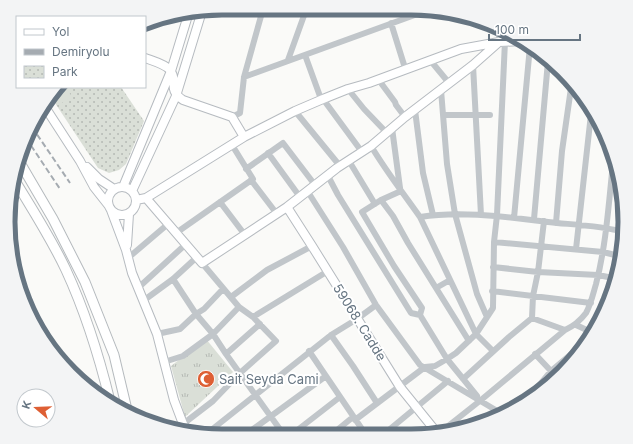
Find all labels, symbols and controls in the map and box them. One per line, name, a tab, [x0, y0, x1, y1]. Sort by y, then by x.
legend	[16, 16, 146, 88]
scale bar	[489, 16, 580, 42]
text: 100 m	[495, 22, 529, 37]
text: Yol	[52, 24, 69, 39]
text: Demiryolu	[52, 44, 110, 59]
text: Park	[52, 64, 78, 79]
street label: 59068. Cadde	[330, 281, 390, 363]
mosque icon: Sait Seyda Cami	[196, 369, 216, 389]
place label: Sait Seyda Cami	[219, 371, 319, 387]
north arrow	[16, 388, 56, 428]
text: K	[19, 399, 34, 411]

